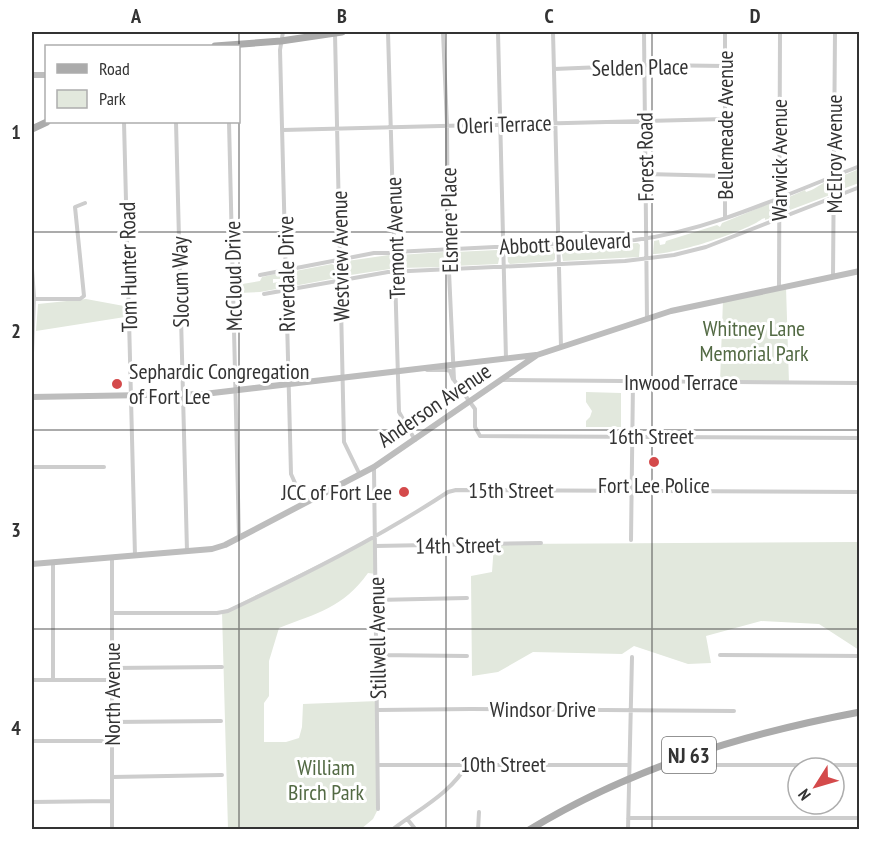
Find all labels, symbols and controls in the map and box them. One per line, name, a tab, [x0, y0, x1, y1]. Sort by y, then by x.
text: A	[130, 3, 142, 29]
text: B	[337, 3, 347, 29]
text: C	[544, 3, 554, 29]
text: D	[750, 3, 761, 29]
legend	[45, 45, 240, 123]
street label: Bellemeade Avenue	[711, 50, 739, 200]
street label: Selden Place	[591, 52, 689, 82]
text: Road	[99, 57, 130, 80]
text: Park	[99, 87, 126, 110]
street label: McElroy Avenue	[820, 94, 848, 214]
street label: Warwick Avenue	[765, 99, 793, 221]
street label: Oleri Terrace	[456, 108, 552, 140]
street label: Forest Road	[630, 112, 660, 202]
text: 1	[11, 119, 21, 145]
street label: Elsmere Place	[434, 167, 464, 273]
street label: Tremont Avenue	[379, 176, 411, 300]
street label: Westview Avenue	[325, 190, 355, 322]
street label: Tom Hunter Road	[113, 202, 143, 332]
street label: Riverdale Drive	[271, 216, 301, 332]
street label: McCloud Drive	[218, 221, 248, 331]
street label: Abbott Boulevard	[498, 226, 632, 260]
street label: Slocum Way	[165, 235, 195, 328]
park label: Whitney Lane Memorial Park	[699, 314, 809, 367]
text: 2	[11, 318, 21, 344]
place label: Sephardic Congregation of Fort Lee	[129, 357, 309, 410]
street label: Anderson Avenue	[372, 357, 496, 453]
street label: Inwood Terrace	[624, 368, 738, 396]
marker: Sephardic Congregation of Fort Lee	[110, 377, 124, 391]
street label: 16th Street	[608, 422, 694, 450]
marker: Fort Lee Police	[647, 455, 661, 469]
place label: Fort Lee Police	[598, 471, 710, 499]
street label: 15th Street	[468, 476, 554, 504]
place label: JCC of Fort Lee	[280, 478, 392, 506]
marker: JCC of Fort Lee	[397, 485, 411, 499]
text: 3	[11, 517, 21, 543]
street label: 14th Street	[415, 530, 501, 560]
street label: Stillwell Avenue	[362, 577, 392, 699]
street label: North Avenue	[98, 642, 126, 746]
street label: Windsor Drive	[490, 695, 596, 723]
text: 4	[11, 715, 21, 741]
road number: NJ 63	[662, 737, 716, 773]
street label: 10th Street	[460, 750, 546, 778]
park label: William Birch Park	[288, 753, 364, 806]
north arrow	[786, 756, 846, 816]
text: N	[793, 786, 815, 804]

